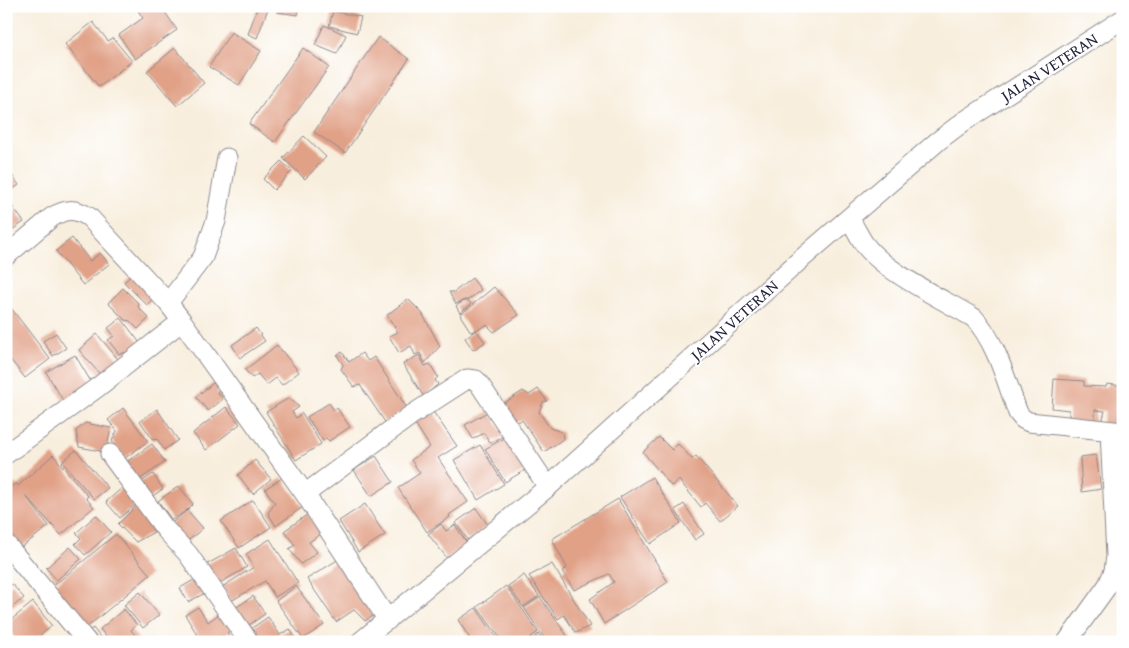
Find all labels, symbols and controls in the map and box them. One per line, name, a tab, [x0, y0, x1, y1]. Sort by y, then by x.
street label: JALAN VETERAN	[994, 26, 1103, 108]
street label: JALAN VETERAN	[683, 274, 784, 367]

